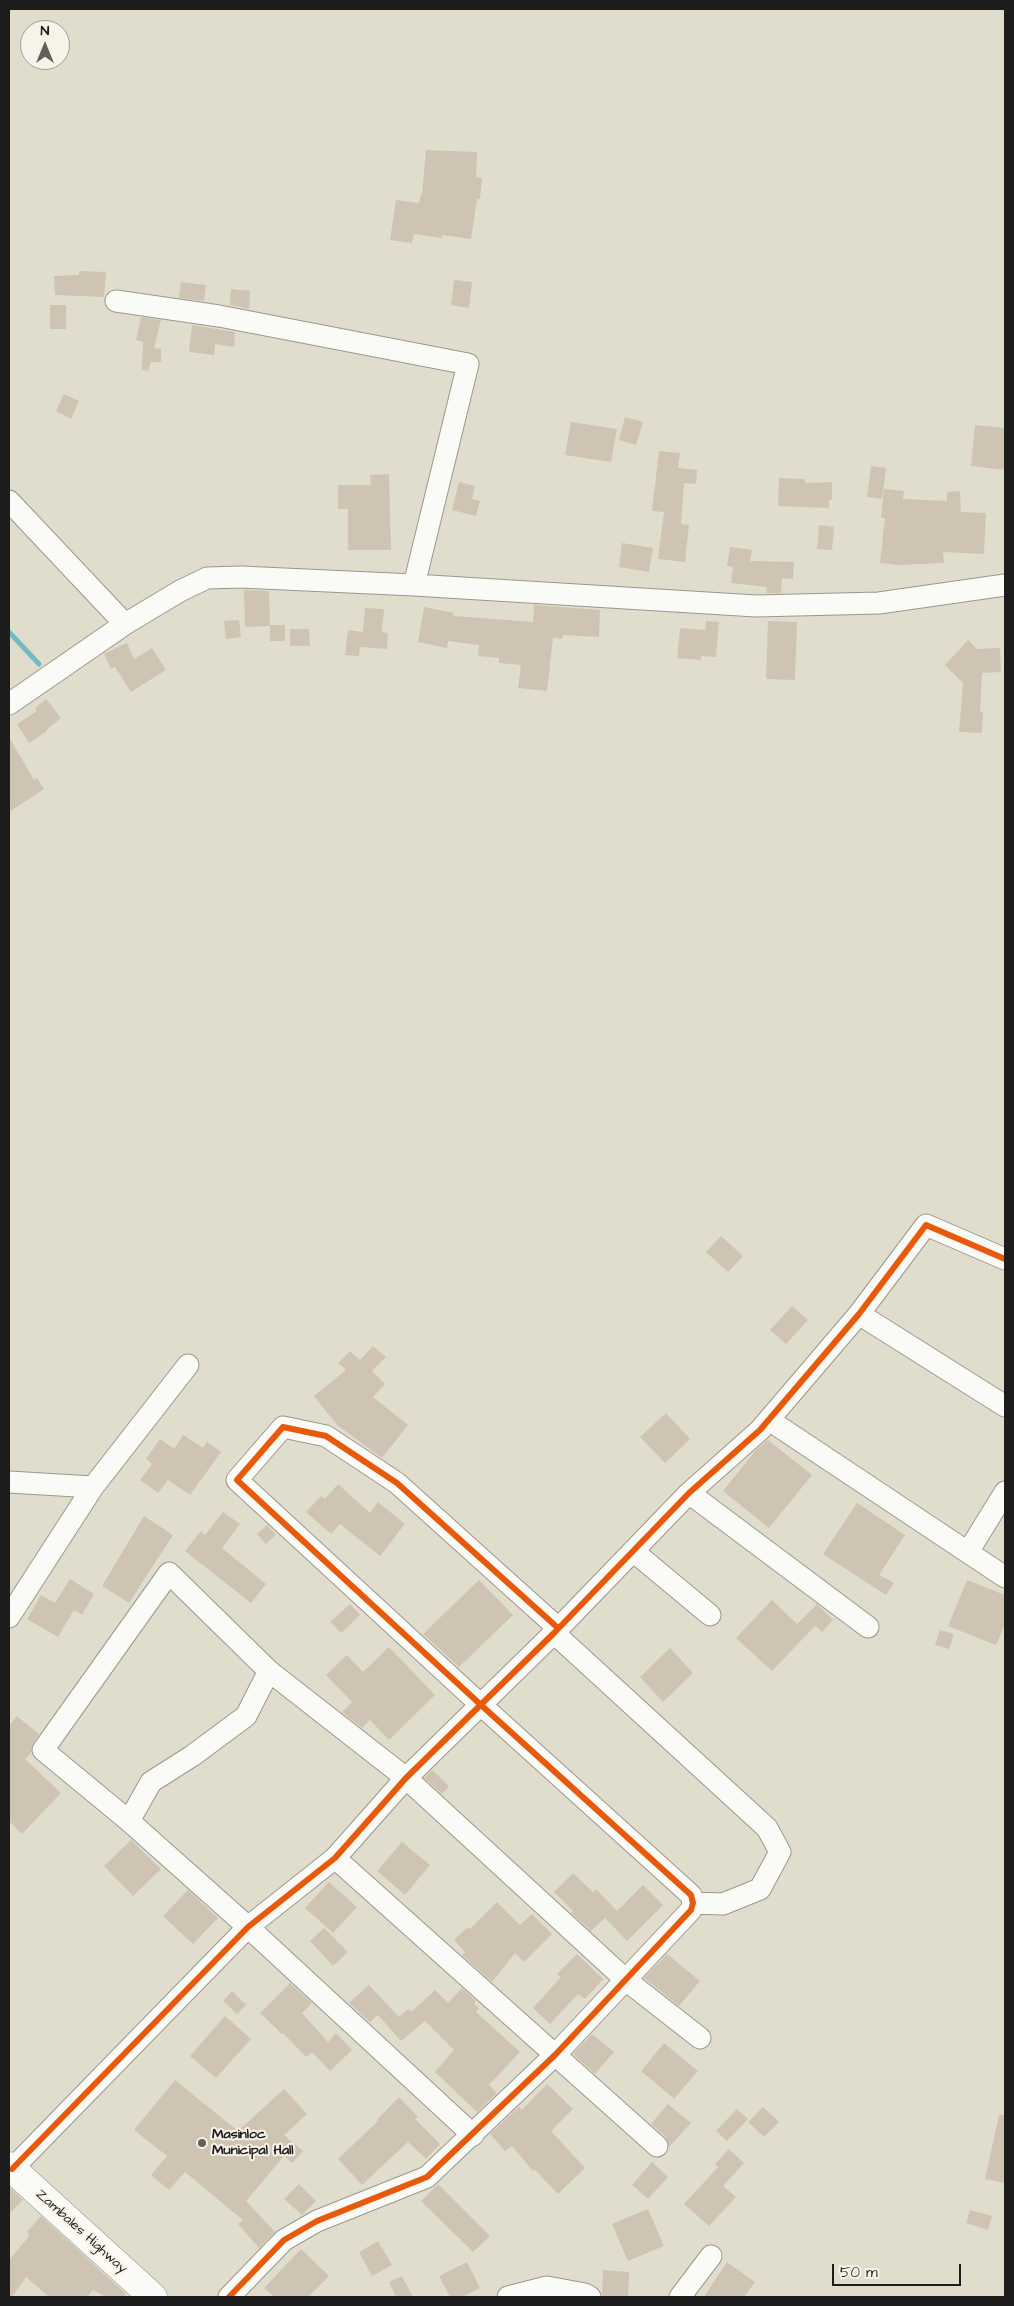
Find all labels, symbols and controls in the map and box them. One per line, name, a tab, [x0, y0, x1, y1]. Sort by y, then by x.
north arrow	[20, 20, 70, 70]
text: N	[41, 21, 49, 41]
place label: Masinloc Municipal Hall	[212, 2127, 294, 2160]
marker: Masinloc Municipal Hall	[196, 2137, 208, 2149]
street label: Zambales Highway	[32, 2187, 130, 2277]
scale bar	[834, 2254, 963, 2286]
text: 50 m	[840, 2262, 878, 2283]

